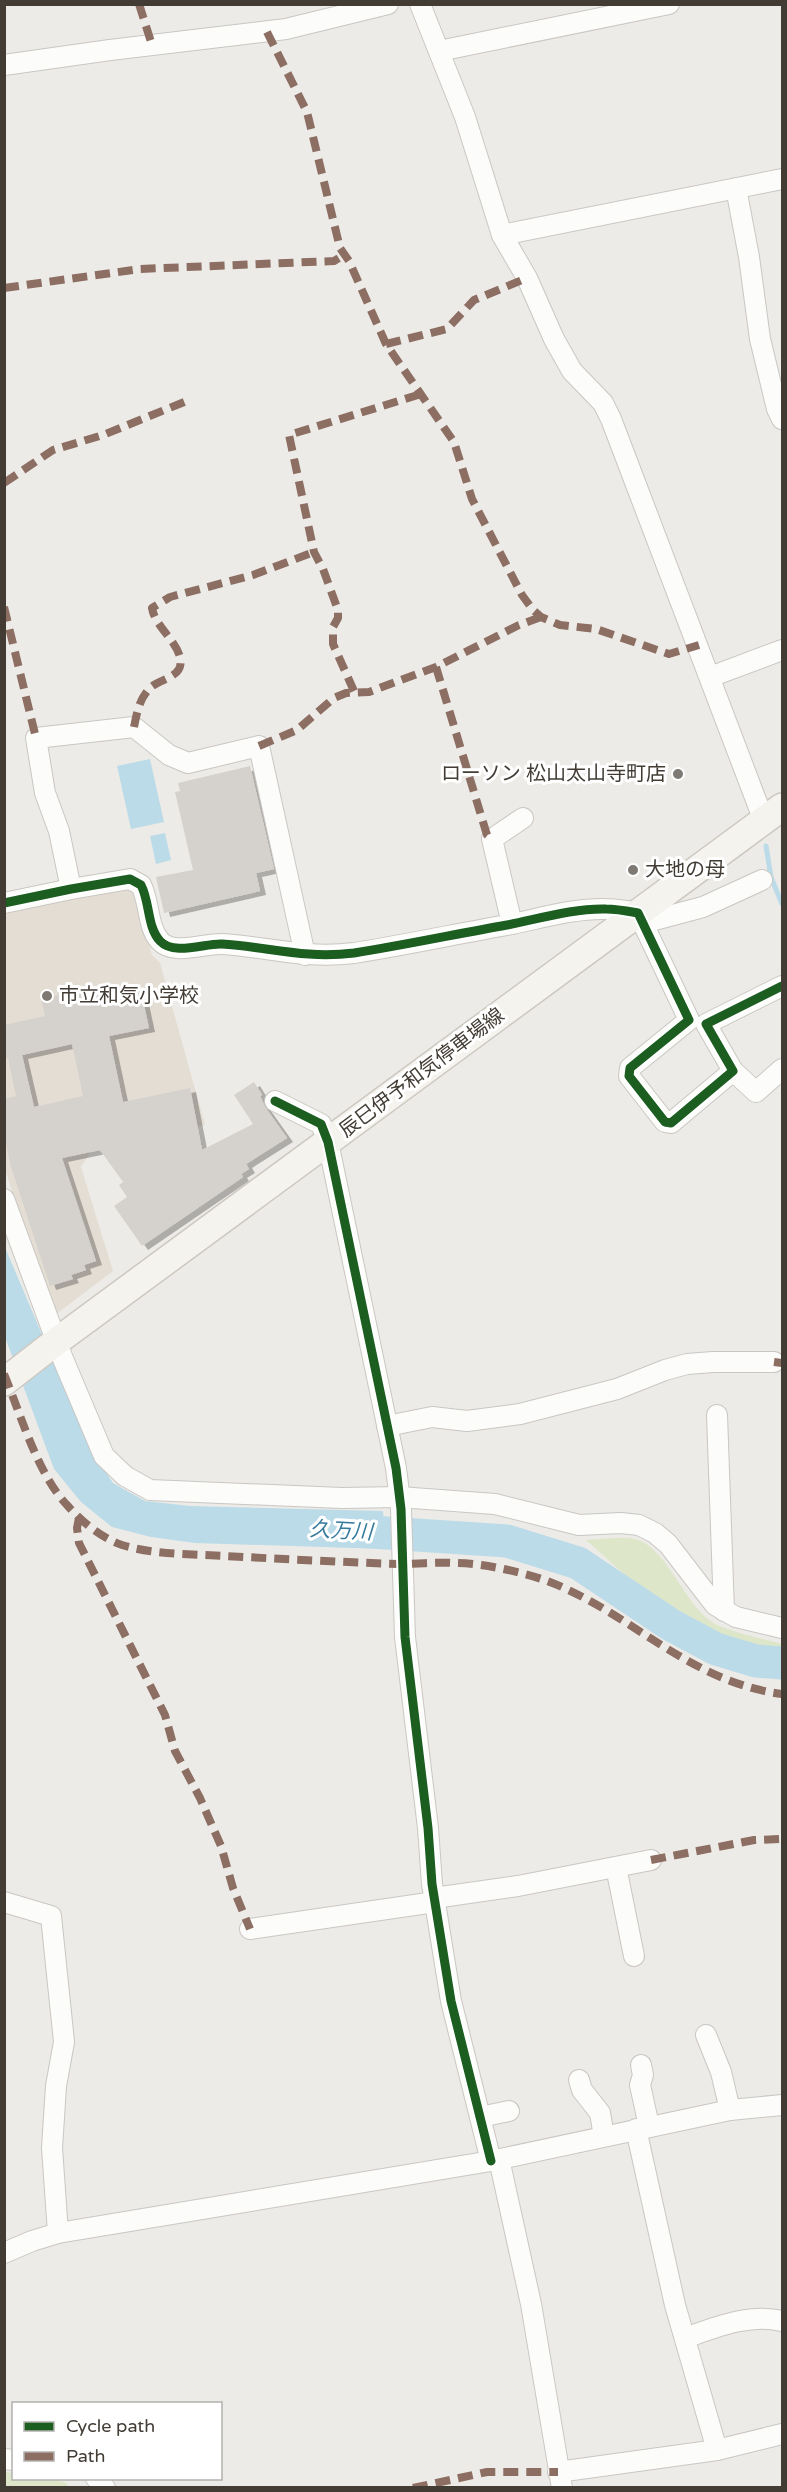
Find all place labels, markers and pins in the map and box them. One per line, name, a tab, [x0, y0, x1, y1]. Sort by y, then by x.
place label: ローソン 松山太山寺町店	[441, 762, 666, 786]
marker: ローソン 松山太山寺町店	[671, 767, 685, 781]
place label: 大地の母	[645, 858, 725, 882]
marker: 大地の母	[626, 863, 640, 877]
place label: 市立和気小学校	[59, 984, 199, 1008]
marker: 市立和気小学校	[40, 989, 54, 1003]

